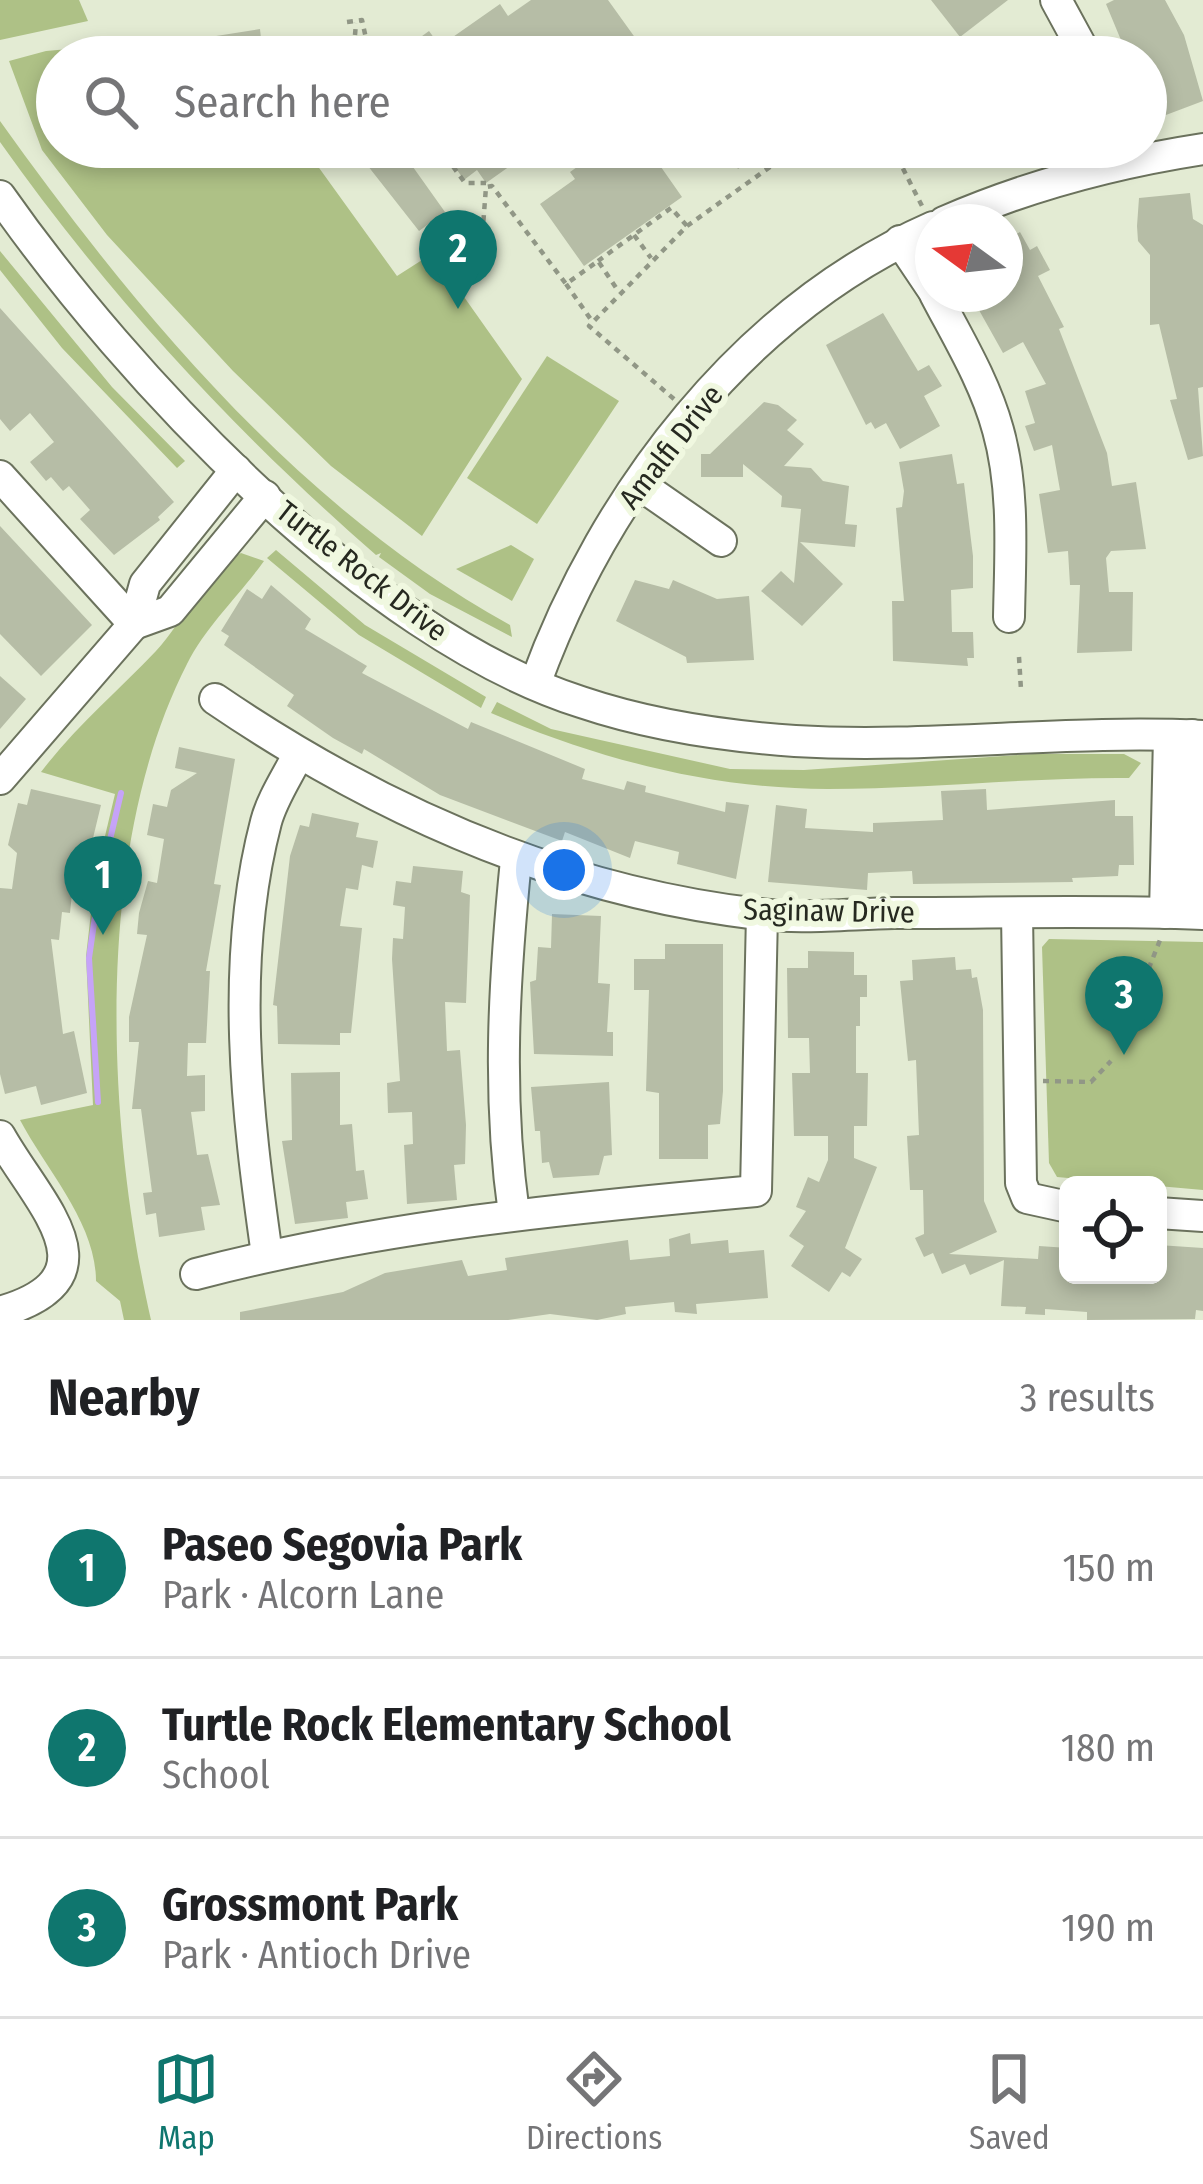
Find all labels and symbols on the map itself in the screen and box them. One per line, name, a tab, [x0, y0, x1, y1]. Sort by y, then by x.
north arrow	[915, 204, 1023, 312]
pin: 2	[419, 210, 497, 309]
street label: Amalfi Drive	[611, 378, 731, 516]
street label: Turtle Rock Drive	[269, 493, 455, 649]
pin: 1	[64, 836, 142, 935]
your location	[534, 840, 594, 900]
street label: Saginaw Drive	[743, 892, 915, 930]
pin: 3	[1085, 956, 1163, 1055]

